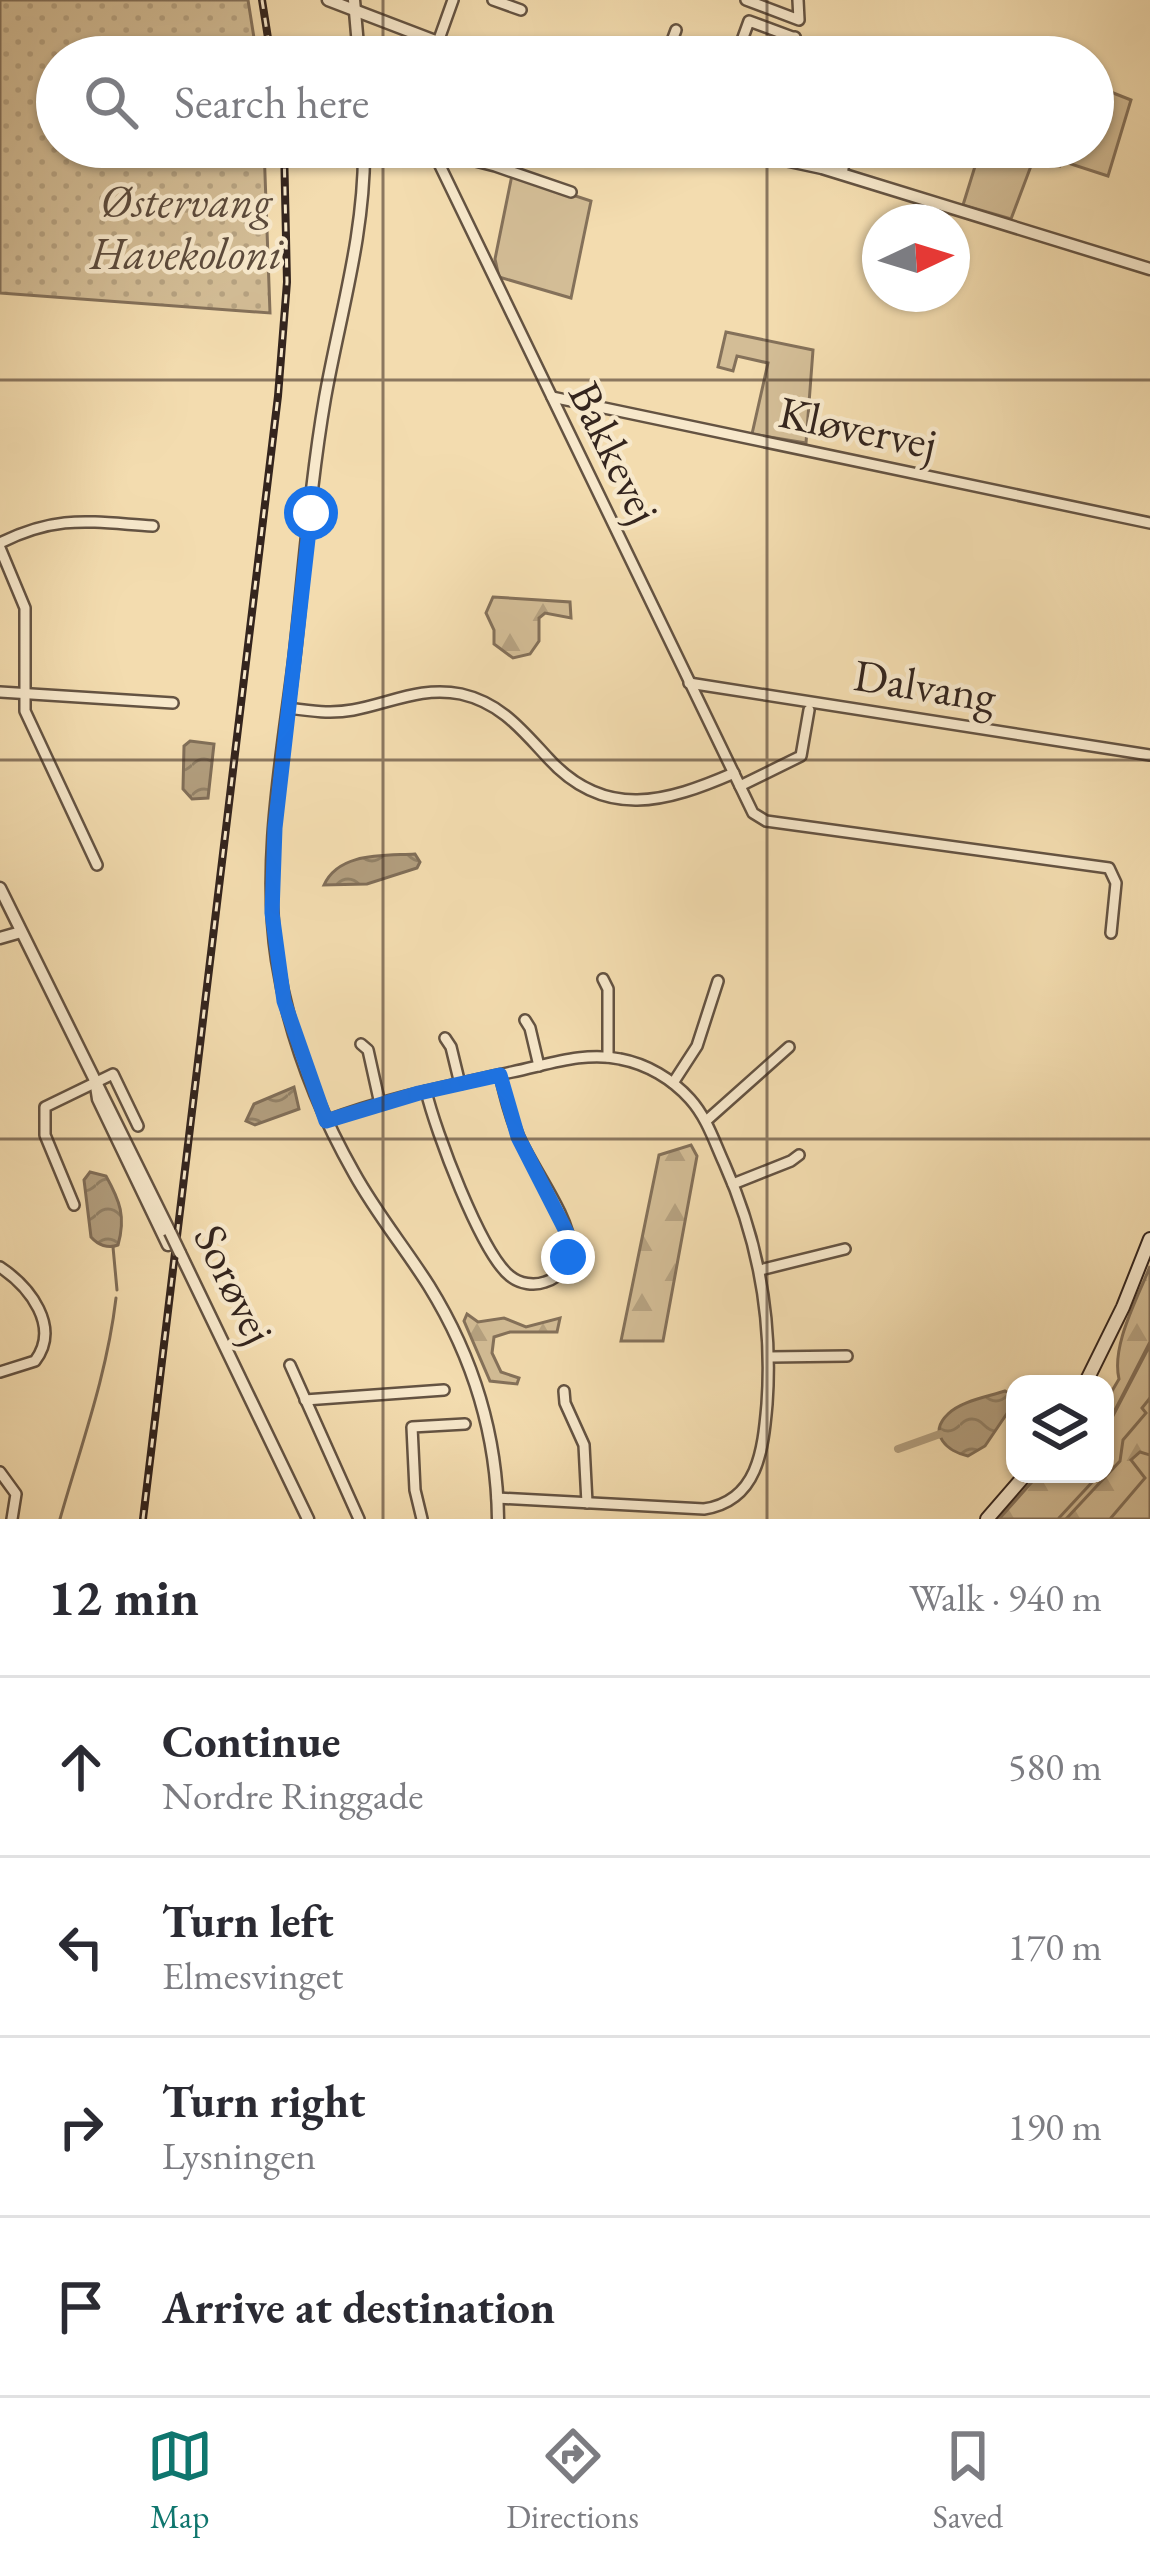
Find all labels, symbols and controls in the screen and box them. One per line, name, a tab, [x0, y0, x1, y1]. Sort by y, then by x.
search box	[36, 36, 1114, 168]
icon: search	[78, 69, 144, 135]
text: Search here	[174, 73, 369, 131]
park label: Østervang Havekoloni	[89, 172, 284, 282]
north arrow	[862, 204, 970, 312]
street label: Bakkevej	[556, 372, 674, 532]
street label: Kløvervej	[774, 382, 942, 472]
route start	[284, 486, 338, 540]
street label: Dalvang	[850, 645, 1001, 725]
street label: Sorøvej	[181, 1215, 289, 1353]
route end	[541, 1230, 595, 1284]
map controls	[1006, 1375, 1114, 1483]
button: layers	[1006, 1375, 1114, 1483]
text: 12 min	[48, 1564, 199, 1630]
text: Walk · 940 m	[909, 1572, 1102, 1623]
text: Continue	[162, 1712, 340, 1770]
icon: ahead	[48, 1734, 114, 1800]
text: 580 m	[1008, 1741, 1102, 1792]
text: Nordre Ringgade	[162, 1770, 423, 1821]
text: Turn left	[162, 1892, 334, 1950]
icon: left	[48, 1914, 114, 1980]
text: 170 m	[1008, 1921, 1102, 1972]
text: Elmesvinget	[162, 1950, 343, 2001]
text: Turn right	[162, 2072, 365, 2130]
icon: right	[48, 2094, 114, 2160]
text: 190 m	[1008, 2101, 1102, 2152]
text: Lysningen	[162, 2130, 316, 2181]
icon: arrive	[48, 2274, 114, 2340]
text: Arrive at destination	[162, 2278, 555, 2336]
tab: Map	[147, 2423, 213, 2538]
tab: Directions	[506, 2423, 639, 2538]
tab: Saved	[933, 2423, 1003, 2538]

